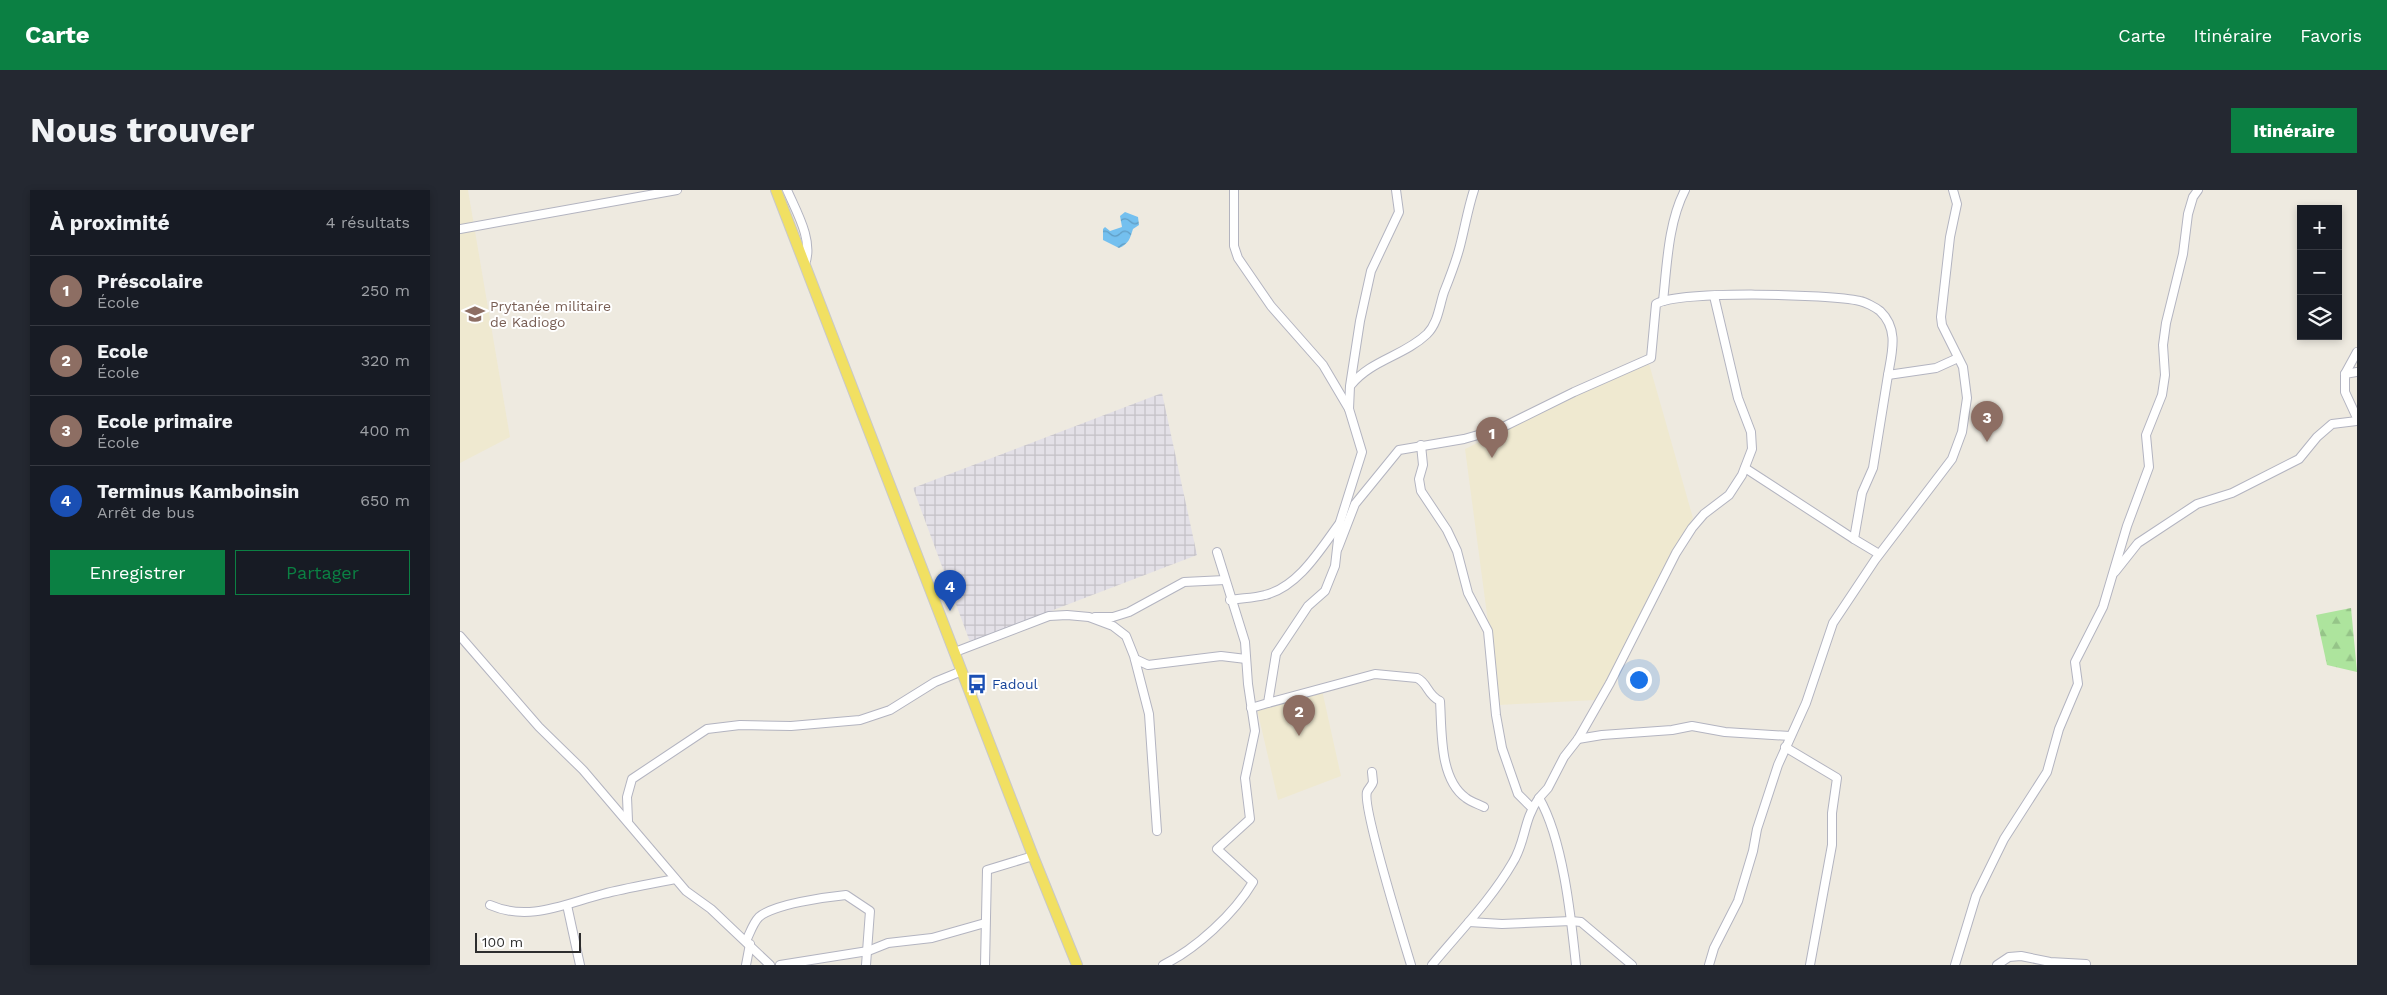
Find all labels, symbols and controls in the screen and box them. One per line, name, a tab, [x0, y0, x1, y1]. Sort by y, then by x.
text: Carte	[25, 21, 90, 49]
text: Carte	[2118, 25, 2166, 46]
text: Itinéraire	[2194, 25, 2272, 46]
text: Favoris	[2300, 25, 2362, 46]
button: Itinéraire	[2231, 108, 2357, 153]
text: Nous trouver	[30, 109, 254, 151]
map controls	[2297, 205, 2342, 340]
button: +	[2297, 205, 2342, 250]
text: À proximité	[50, 210, 170, 235]
text: 4 résultats	[326, 213, 410, 232]
button: −	[2297, 250, 2342, 295]
text: Préscolaire	[97, 270, 203, 293]
text: 1	[63, 281, 69, 300]
text: 250 m	[361, 281, 410, 300]
text: École	[97, 293, 140, 312]
button: layers	[2297, 295, 2342, 340]
place label: Prytanée militaire de Kadiogo	[490, 298, 611, 330]
school or university icon: Prytanée militaire de Kadiogo	[464, 303, 486, 325]
text: Ecole	[97, 340, 148, 363]
text: 2	[61, 351, 71, 370]
text: 320 m	[361, 351, 410, 370]
text: École	[97, 363, 140, 382]
pin: 3	[1971, 401, 2003, 442]
text: Ecole primaire	[97, 410, 233, 433]
pin: 1	[1476, 417, 1508, 458]
text: 3	[61, 421, 71, 440]
text: 400 m	[360, 421, 410, 440]
text: École	[97, 433, 140, 452]
text: Terminus Kamboinsin	[97, 480, 299, 503]
text: 4	[61, 491, 71, 510]
text: 650 m	[360, 491, 410, 510]
text: Arrêt de bus	[97, 503, 195, 522]
button: Enregistrer	[50, 550, 225, 595]
button: Partager	[235, 550, 410, 595]
pin: 4	[934, 570, 966, 611]
your location	[1626, 667, 1652, 693]
bus stop icon: Fadoul	[966, 673, 988, 695]
place label: Fadoul	[992, 676, 1039, 692]
pin: 2	[1283, 695, 1315, 736]
scale bar	[475, 930, 581, 953]
text: 100 m	[482, 934, 523, 950]

